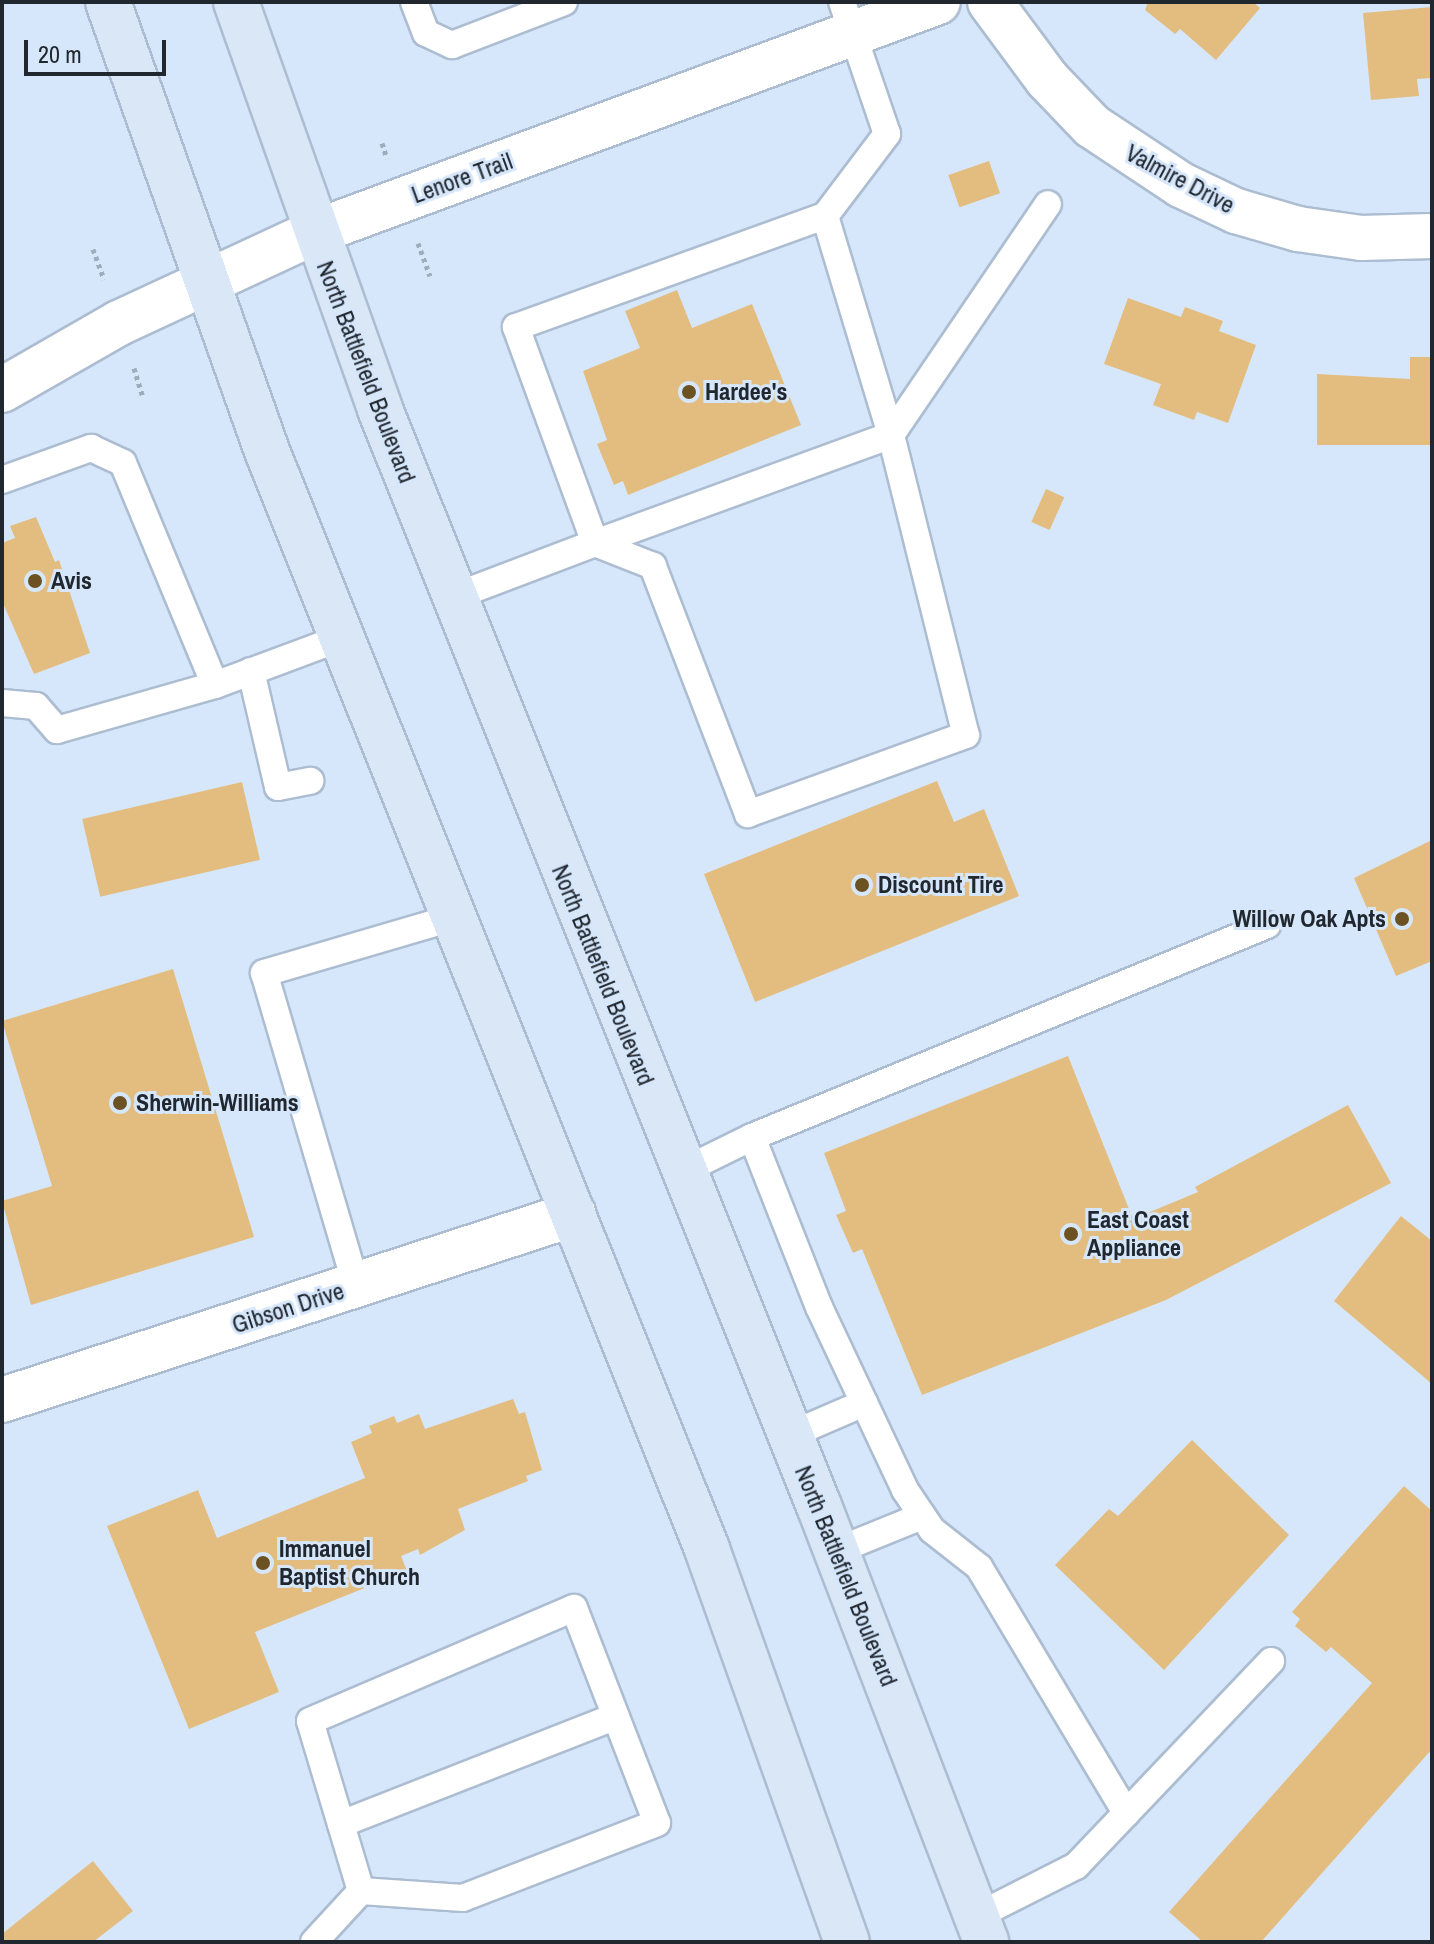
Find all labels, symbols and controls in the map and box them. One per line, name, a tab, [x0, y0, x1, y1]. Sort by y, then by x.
scale bar	[28, 24, 170, 74]
text: 20 m	[38, 38, 82, 70]
street label: Valmire Drive	[1121, 138, 1239, 220]
street label: Lenore Trail	[408, 146, 516, 210]
street label: North Battlefield Boulevard	[310, 257, 422, 487]
place label: Hardee's	[705, 378, 787, 406]
marker: Hardee's	[680, 383, 698, 401]
place label: Avis	[51, 567, 92, 595]
marker: Avis	[26, 572, 44, 590]
street label: North Battlefield Boulevard	[546, 861, 660, 1089]
place label: Discount Tire	[878, 871, 1003, 899]
marker: Discount Tire	[853, 876, 871, 894]
place label: Willow Oak Apts	[1232, 905, 1386, 933]
marker: Willow Oak Apts	[1393, 910, 1411, 928]
place label: Sherwin-Williams	[136, 1089, 299, 1117]
marker: Sherwin-Williams	[111, 1094, 129, 1112]
place label: East Coast Appliance	[1087, 1206, 1189, 1262]
marker: East Coast Appliance	[1062, 1225, 1080, 1243]
street label: Gibson Drive	[228, 1276, 348, 1340]
street label: North Battlefield Boulevard	[789, 1462, 903, 1690]
place label: Immanuel Baptist Church	[279, 1535, 420, 1591]
marker: Immanuel Baptist Church	[254, 1554, 272, 1572]

